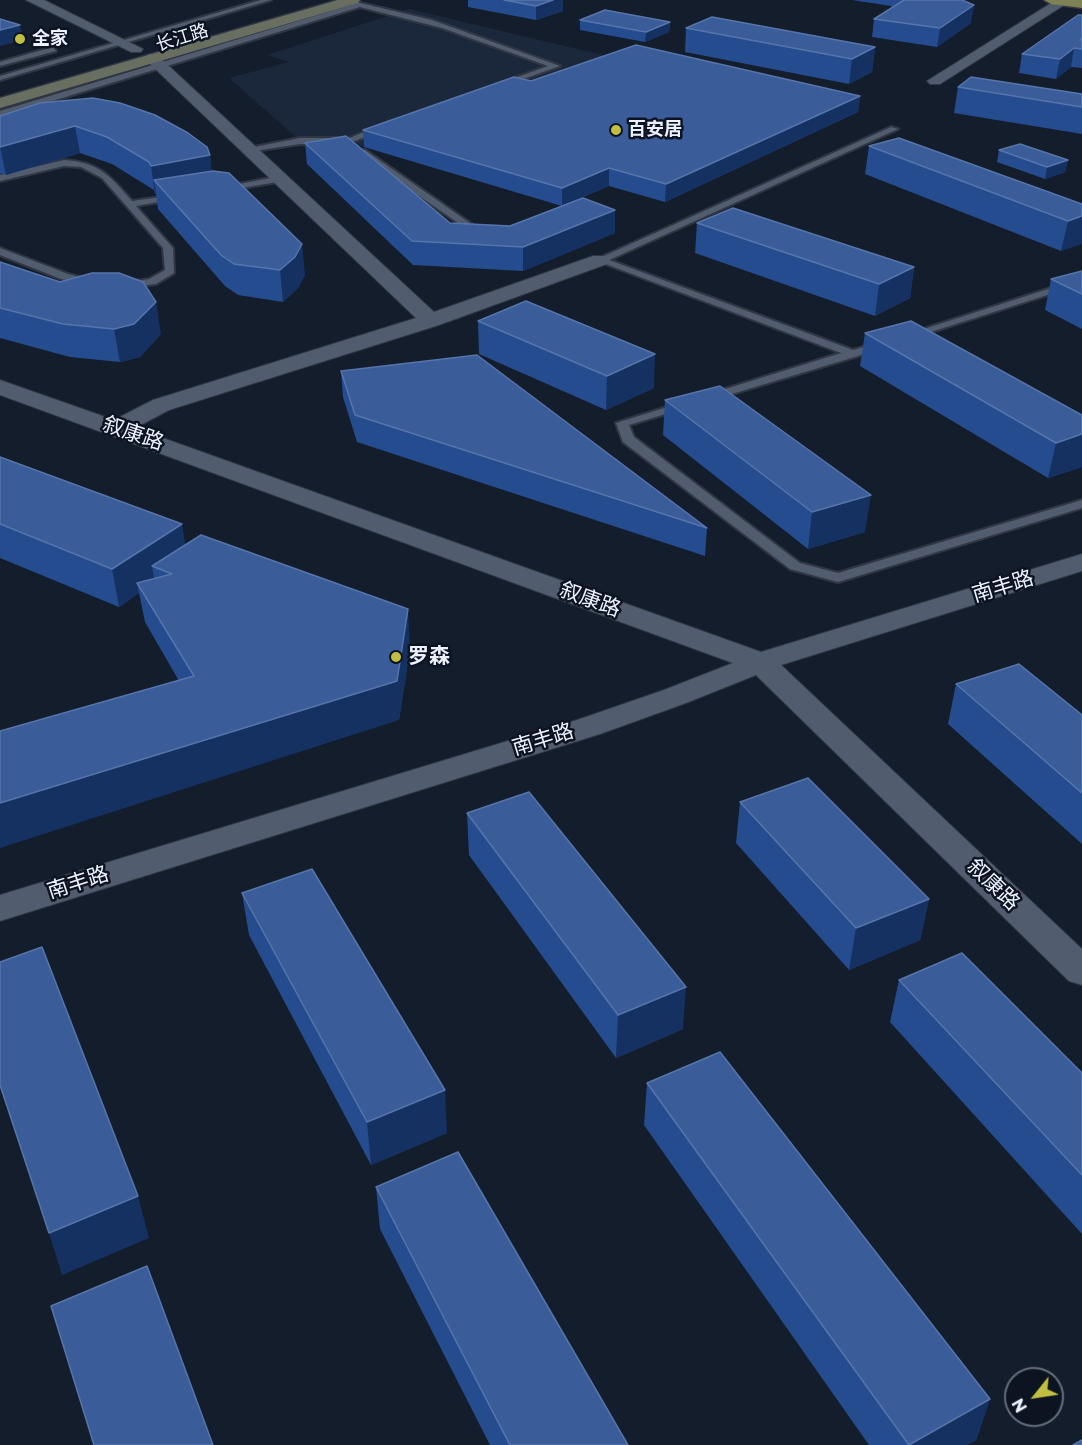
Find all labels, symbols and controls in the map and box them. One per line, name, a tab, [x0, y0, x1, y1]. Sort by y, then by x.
street label: 长江路	[153, 20, 211, 56]
place label: 全家	[32, 28, 68, 50]
marker: 全家	[13, 32, 27, 46]
place label: 百安居	[628, 119, 682, 141]
marker: 百安居	[609, 123, 623, 137]
street label: 叙康路	[99, 412, 167, 456]
street label: 南丰路	[969, 566, 1037, 608]
street label: 叙康路	[556, 577, 624, 623]
place label: 罗森	[408, 644, 450, 670]
marker: 罗森	[389, 650, 403, 664]
street label: 南丰路	[509, 719, 577, 761]
street label: 叙康路	[962, 854, 1024, 916]
street label: 南丰路	[44, 861, 112, 905]
north arrow	[1004, 1367, 1064, 1427]
text: N	[1008, 1395, 1031, 1416]

